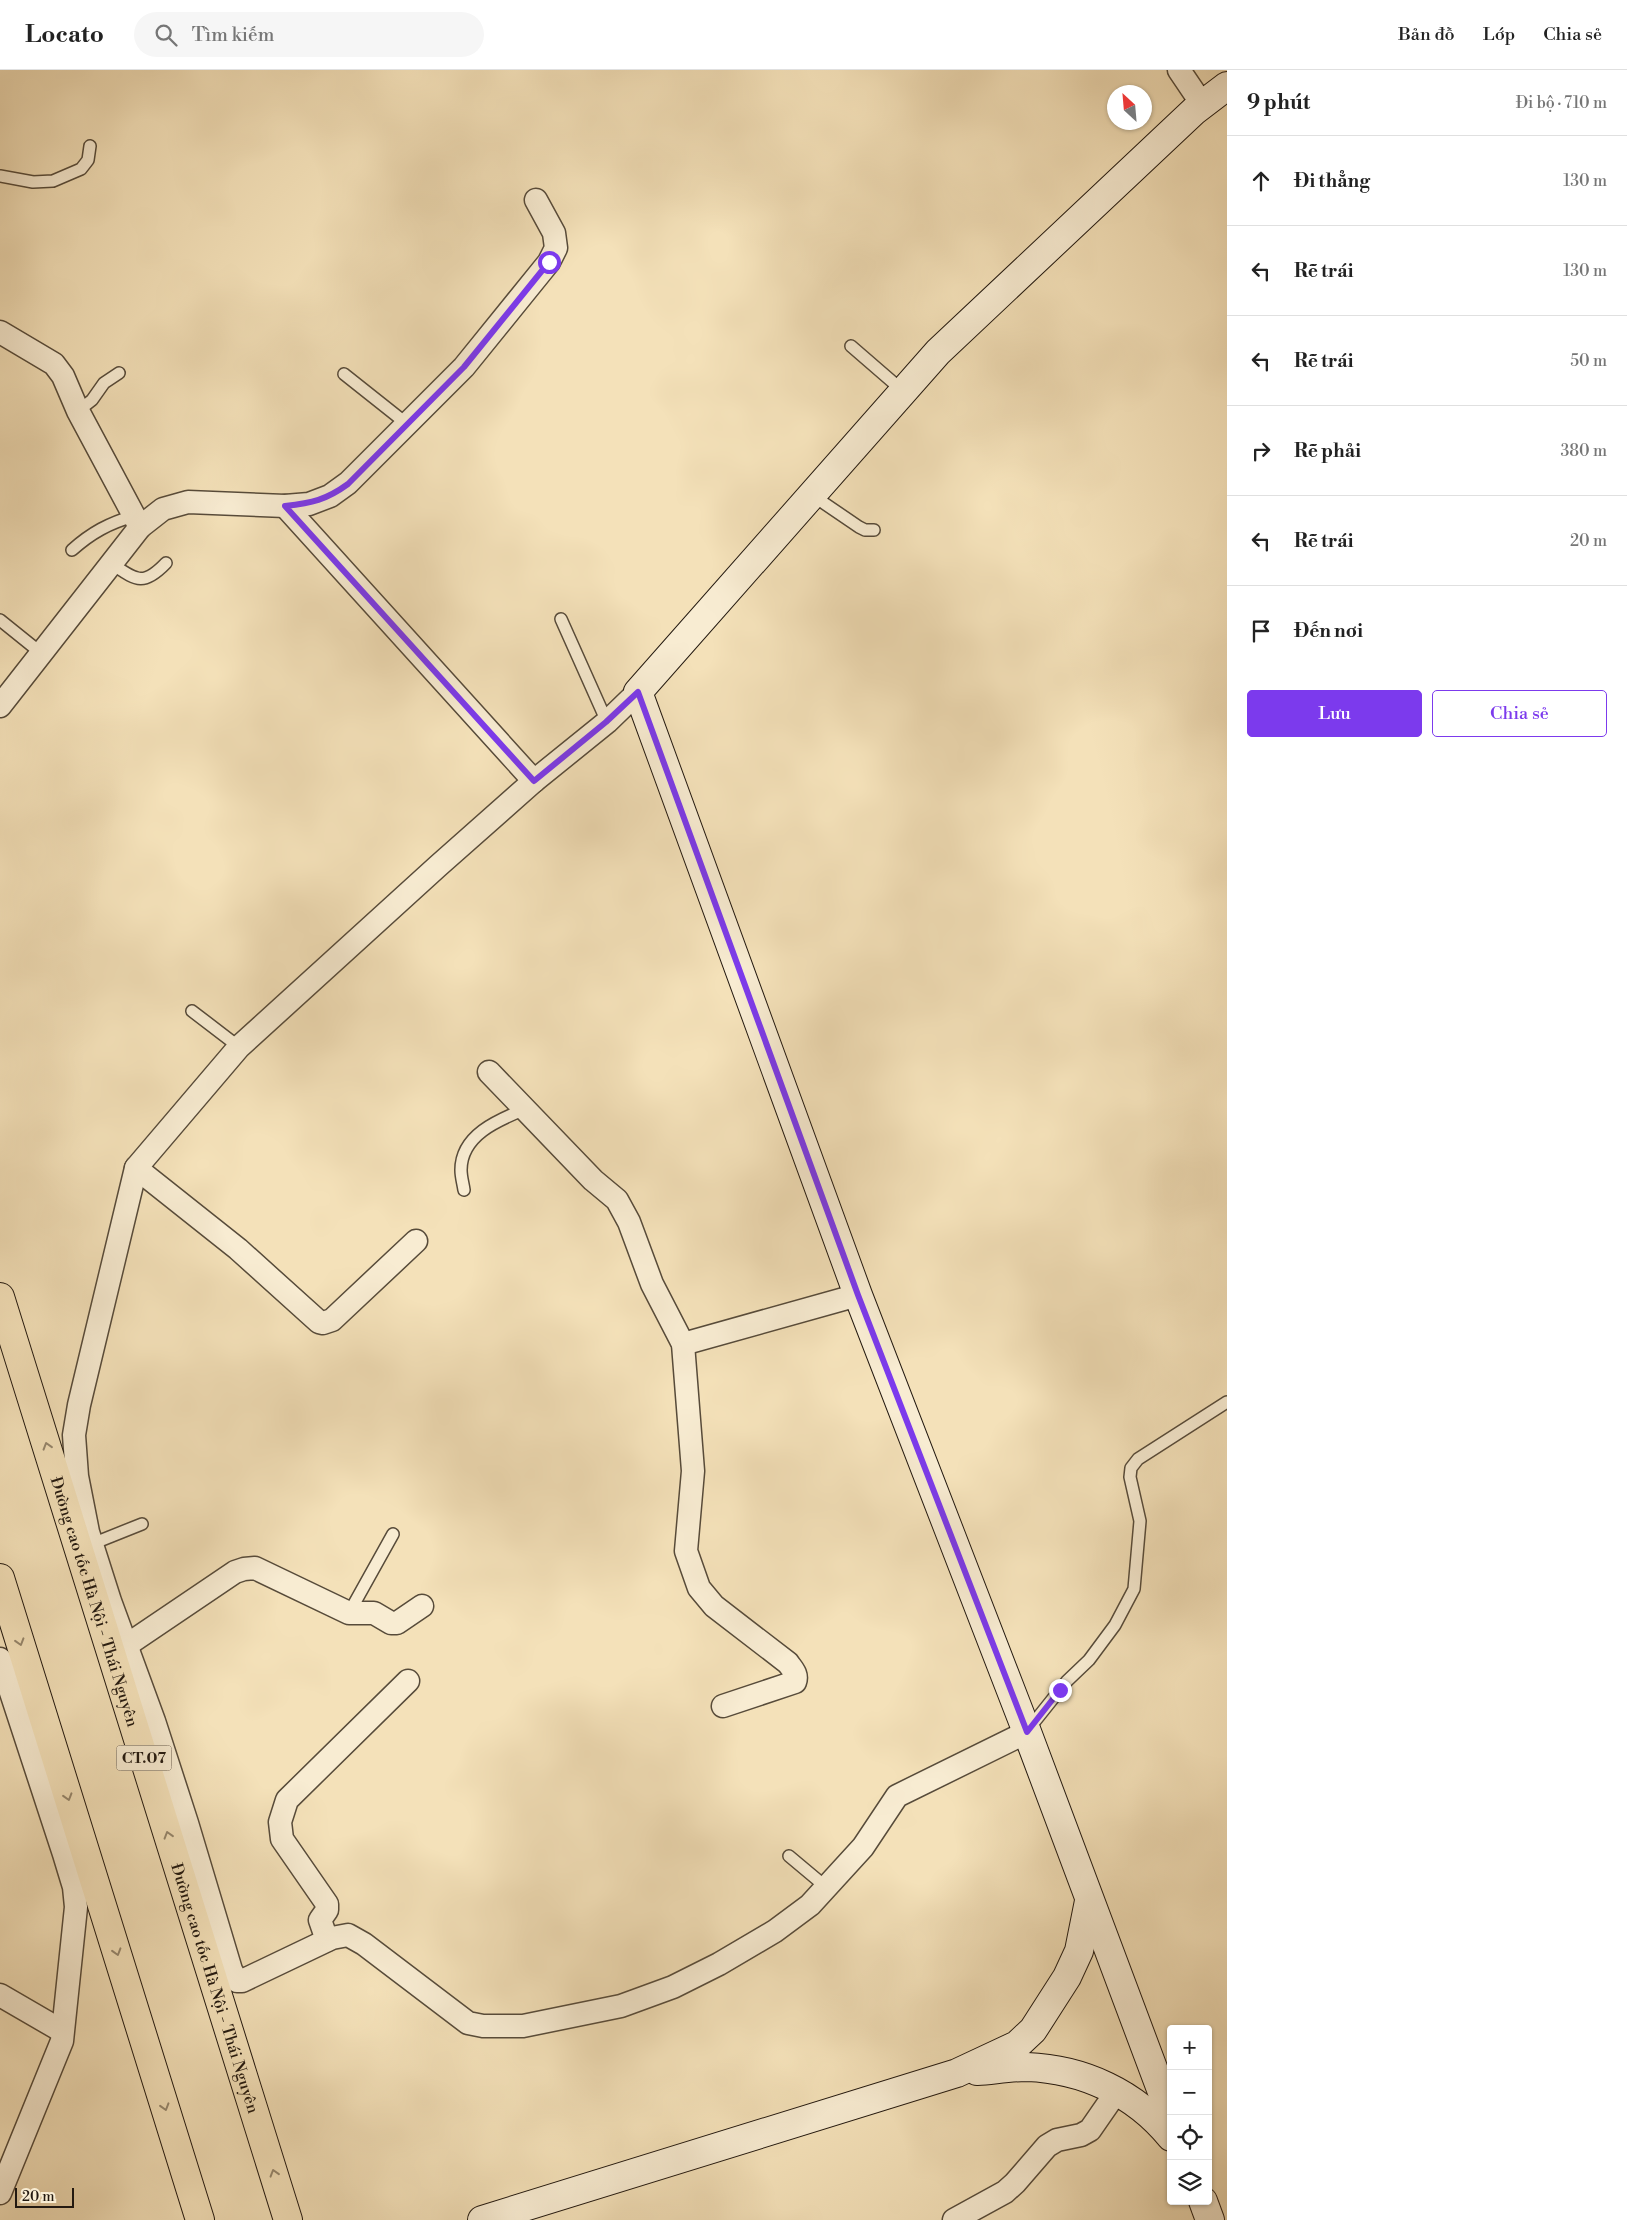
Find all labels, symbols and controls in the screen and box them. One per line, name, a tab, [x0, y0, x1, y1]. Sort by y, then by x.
search box	[134, 12, 484, 57]
text: Locato	[25, 20, 104, 50]
icon: search	[152, 21, 180, 49]
text: Tìm kiếm	[192, 23, 274, 47]
text: Bản đồ	[1398, 23, 1455, 46]
text: Lớp	[1483, 23, 1515, 46]
text: Chia sẻ	[1543, 23, 1602, 46]
north arrow	[1107, 85, 1152, 130]
text: 9 phút	[1247, 90, 1310, 116]
text: Đi bộ · 710 m	[1516, 93, 1607, 113]
icon: ahead	[1247, 167, 1275, 195]
text: Đi thẳng	[1294, 169, 1370, 193]
text: 130 m	[1563, 171, 1607, 191]
route start	[538, 251, 561, 274]
icon: left	[1247, 257, 1275, 285]
text: Rẽ trái	[1294, 259, 1354, 283]
text: 130 m	[1563, 261, 1607, 281]
icon: left	[1247, 347, 1275, 375]
text: Rẽ trái	[1294, 349, 1354, 373]
text: 50 m	[1570, 351, 1607, 371]
icon: right	[1247, 437, 1275, 465]
text: Rẽ phải	[1294, 439, 1361, 463]
text: 380 m	[1560, 441, 1607, 461]
icon: left	[1247, 527, 1275, 555]
text: Rẽ trái	[1294, 529, 1354, 553]
text: 20 m	[1570, 531, 1607, 551]
icon: arrive	[1247, 617, 1275, 645]
text: Đến nơi	[1294, 619, 1363, 643]
button: Lưu	[1247, 690, 1422, 737]
button: Chia sẻ	[1432, 690, 1607, 737]
one-way arrow	[42, 1442, 52, 1450]
street label: Đường cao tốc Hà Nội - Thái Nguyên	[46, 1474, 143, 1730]
one-way arrow	[14, 1637, 24, 1645]
route end	[1049, 1679, 1072, 1702]
road number: CT.07	[116, 1746, 172, 1770]
one-way arrow	[63, 1792, 73, 1800]
one-way arrow	[164, 1831, 174, 1839]
street label: Đường cao tốc Hà Nội - Thái Nguyên	[166, 1861, 263, 2116]
one-way arrow	[111, 1947, 121, 1955]
map controls	[1167, 2025, 1212, 2205]
button: +	[1167, 2025, 1212, 2070]
button: −	[1167, 2070, 1212, 2115]
one-way arrow	[159, 2102, 169, 2111]
button: locate	[1167, 2115, 1212, 2160]
button: layers	[1167, 2160, 1212, 2205]
one-way arrow	[269, 2170, 279, 2178]
scale bar	[15, 2185, 74, 2208]
text: 20 m	[22, 2188, 54, 2206]

